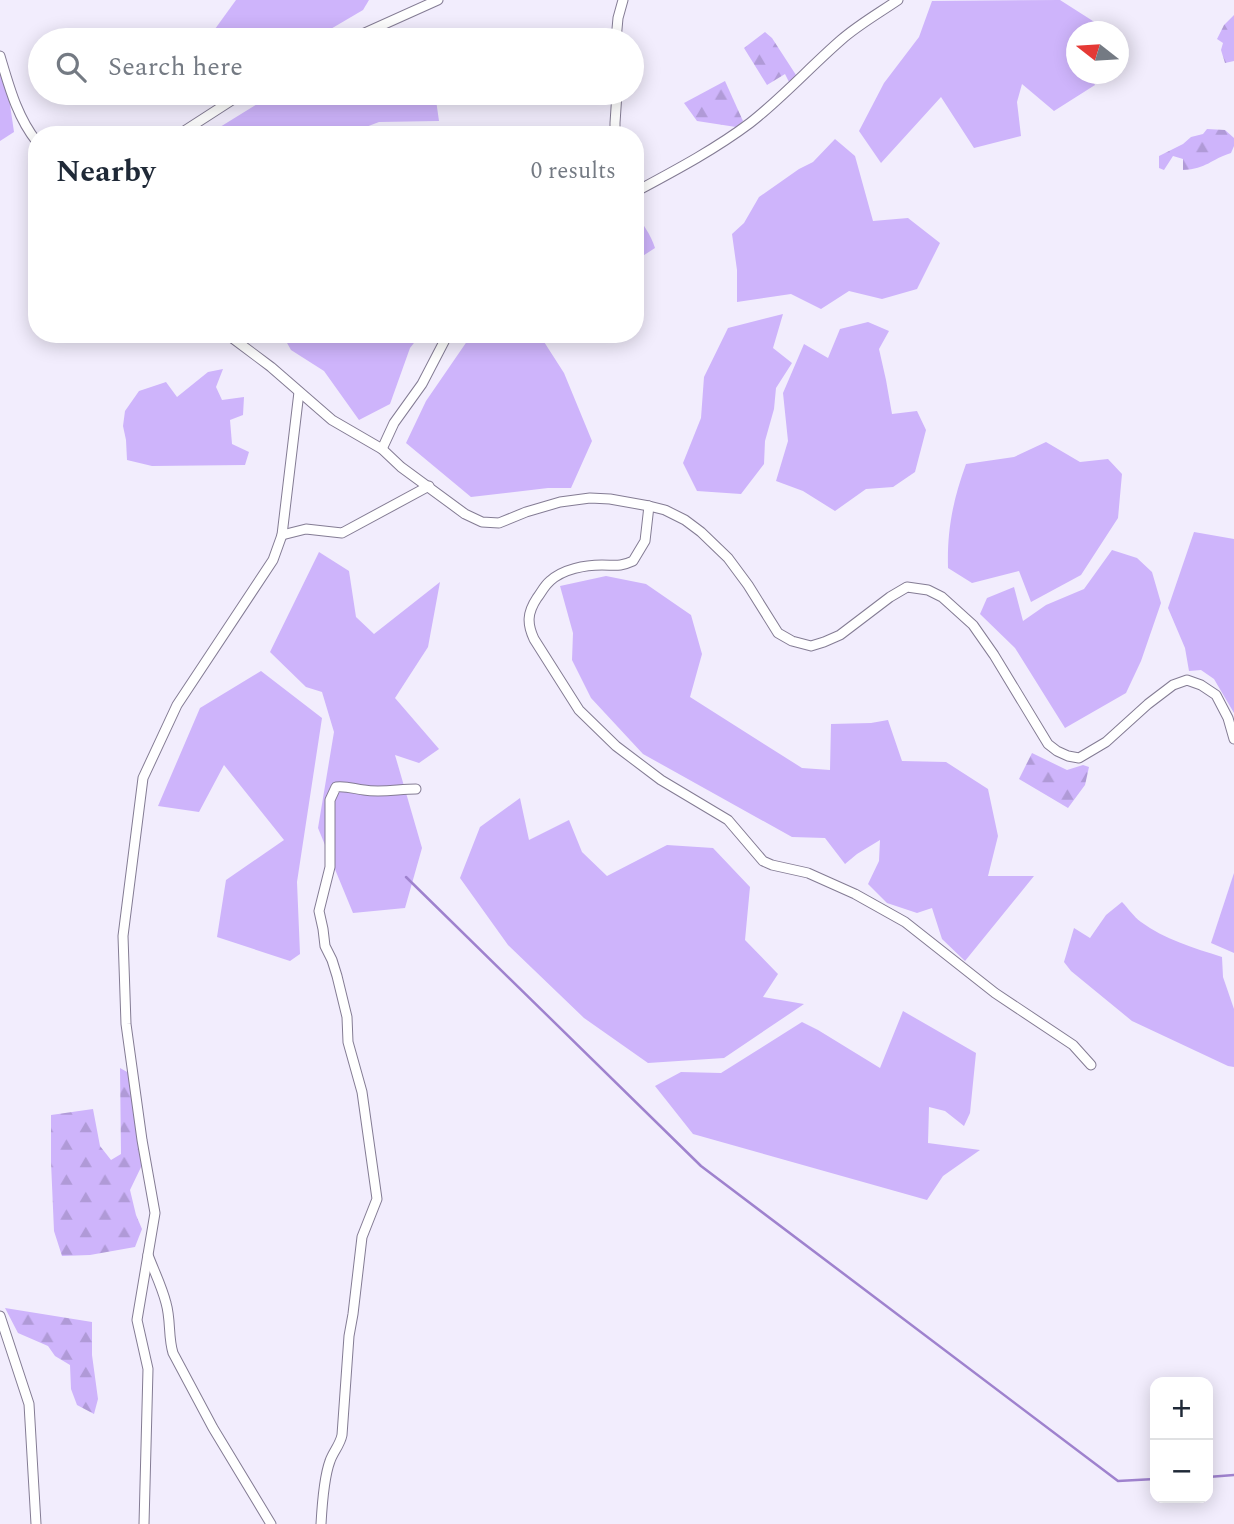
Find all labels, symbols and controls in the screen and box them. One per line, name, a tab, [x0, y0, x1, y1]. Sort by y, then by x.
north arrow	[1066, 21, 1129, 84]
search box	[28, 28, 644, 105]
text: Search here	[108, 47, 243, 87]
icon: search	[52, 48, 90, 86]
text: Nearby	[56, 149, 155, 195]
text: 0 results	[531, 154, 616, 189]
map controls	[1150, 1377, 1213, 1503]
button: +	[1150, 1377, 1213, 1440]
button: −	[1150, 1440, 1213, 1503]

